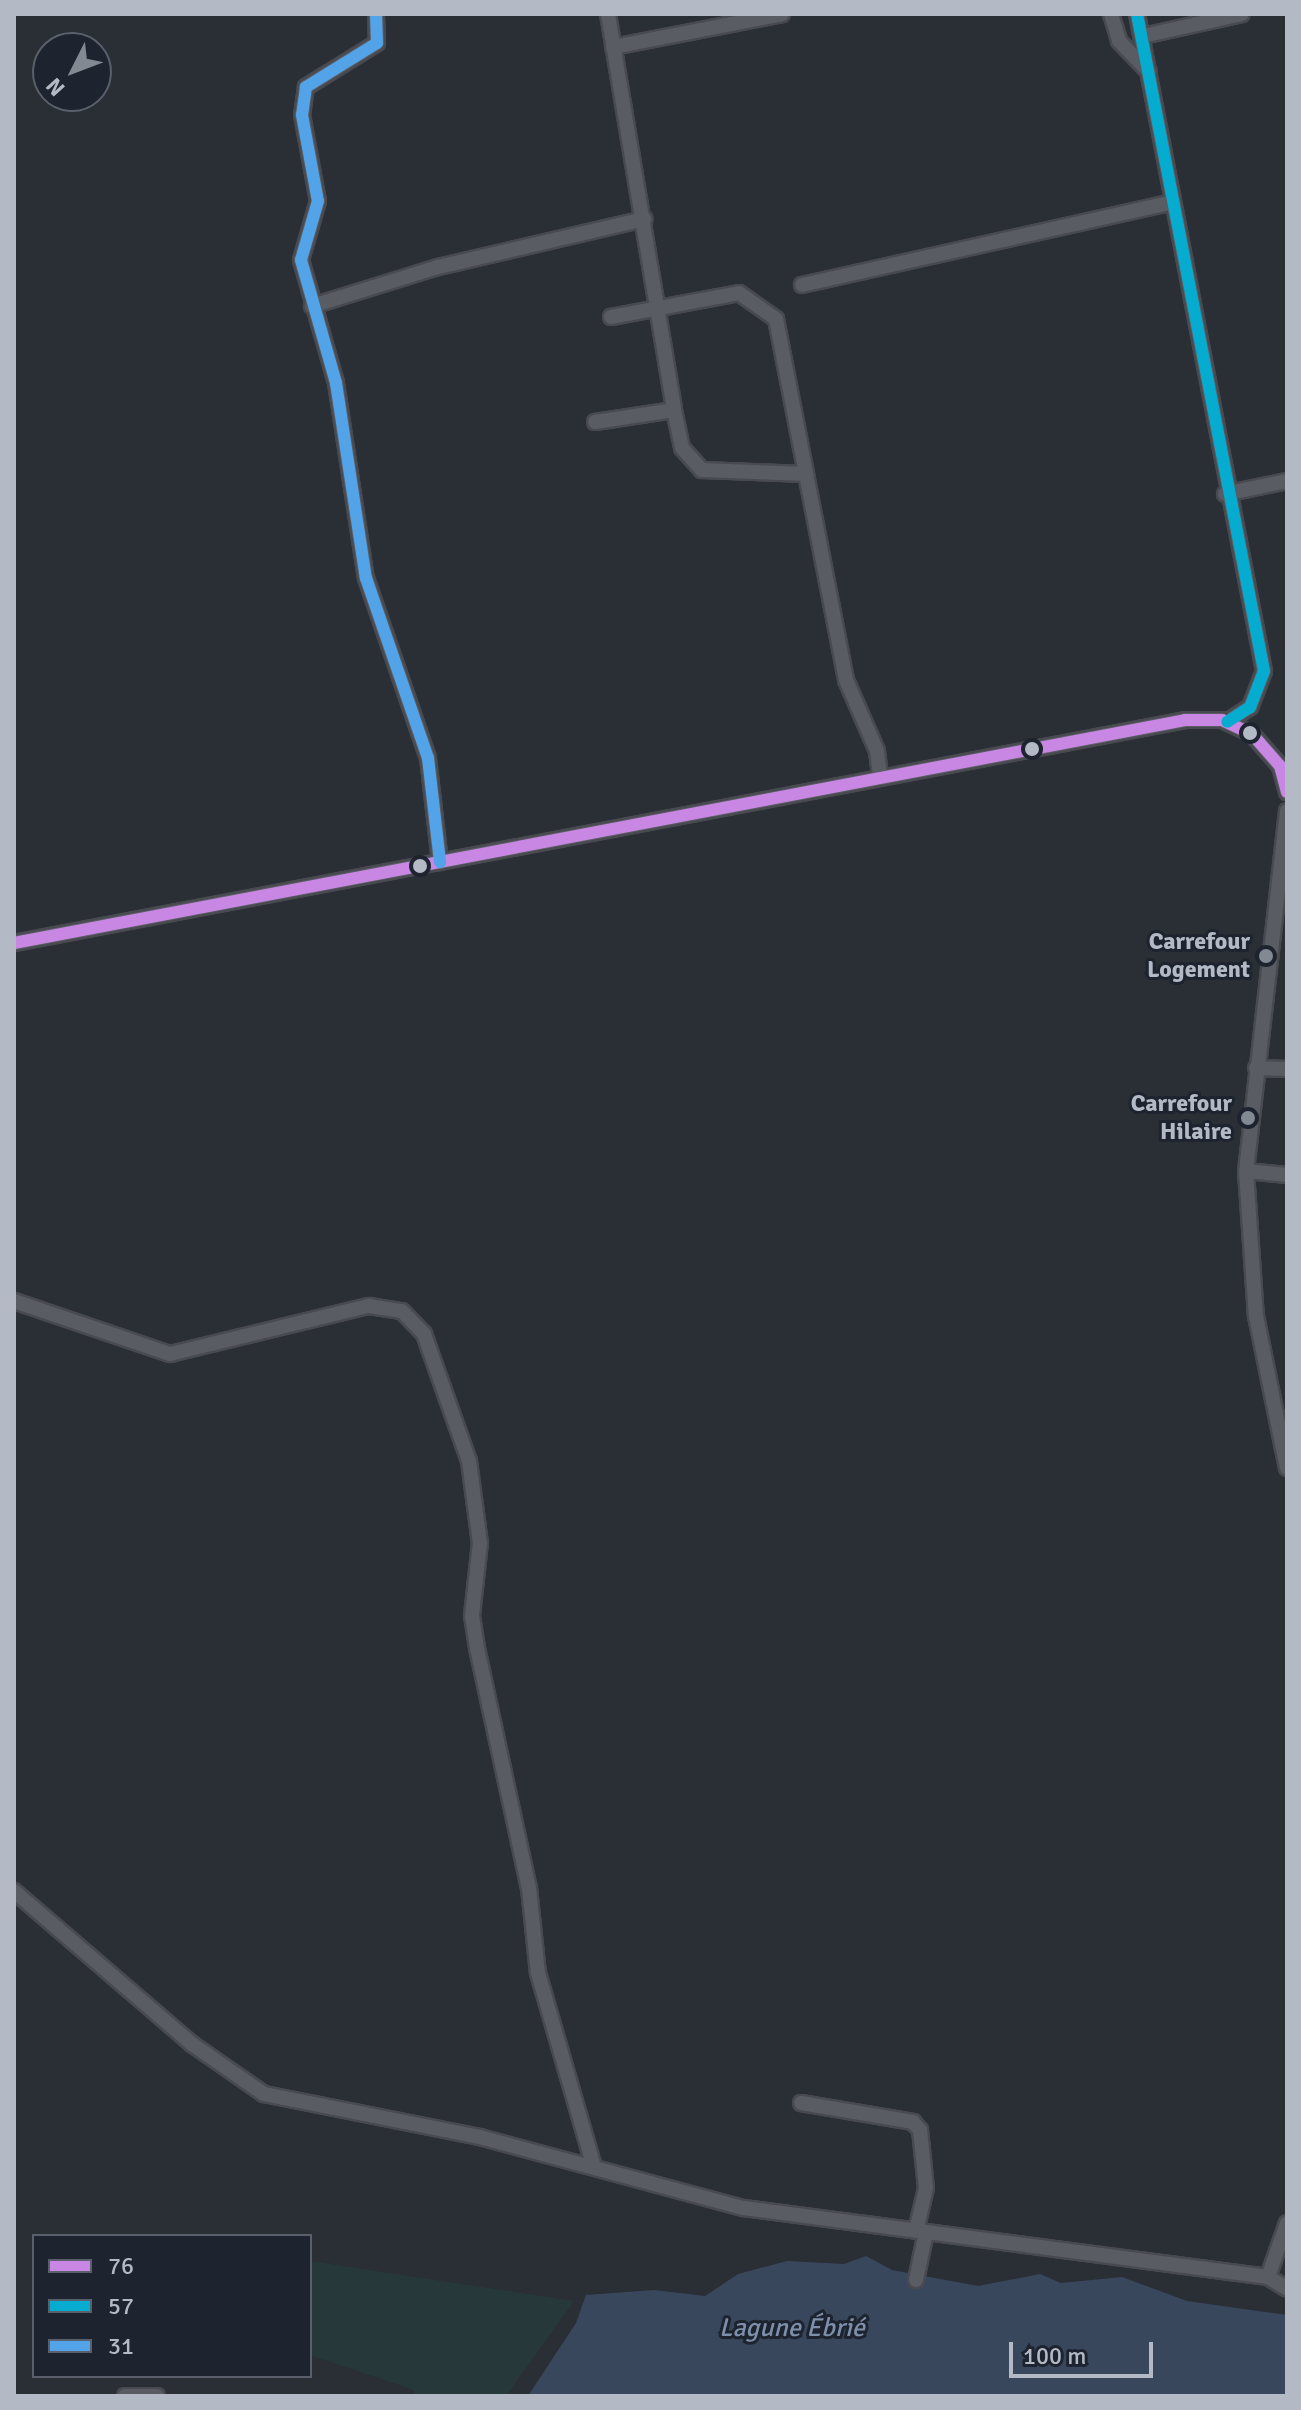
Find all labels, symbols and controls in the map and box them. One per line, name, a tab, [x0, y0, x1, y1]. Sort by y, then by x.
north arrow	[32, 32, 112, 112]
text: N	[40, 72, 70, 102]
unlabelled marker	[1242, 725, 1258, 741]
unlabelled marker	[1024, 741, 1040, 757]
unlabelled marker	[412, 858, 428, 874]
place label: Carrefour Logement	[1147, 928, 1250, 984]
marker: Carrefour Logement	[1257, 947, 1275, 965]
place label: Carrefour Hilaire	[1131, 1090, 1232, 1146]
marker: Carrefour Hilaire	[1239, 1109, 1257, 1127]
legend	[32, 2234, 312, 2378]
text: 76	[108, 2251, 134, 2281]
text: 57	[108, 2291, 134, 2321]
water label: Lagune Ébrié	[719, 2313, 865, 2345]
scale bar	[1013, 2326, 1157, 2376]
text: 31	[108, 2331, 134, 2361]
text: 100 m	[1023, 2341, 1086, 2371]

